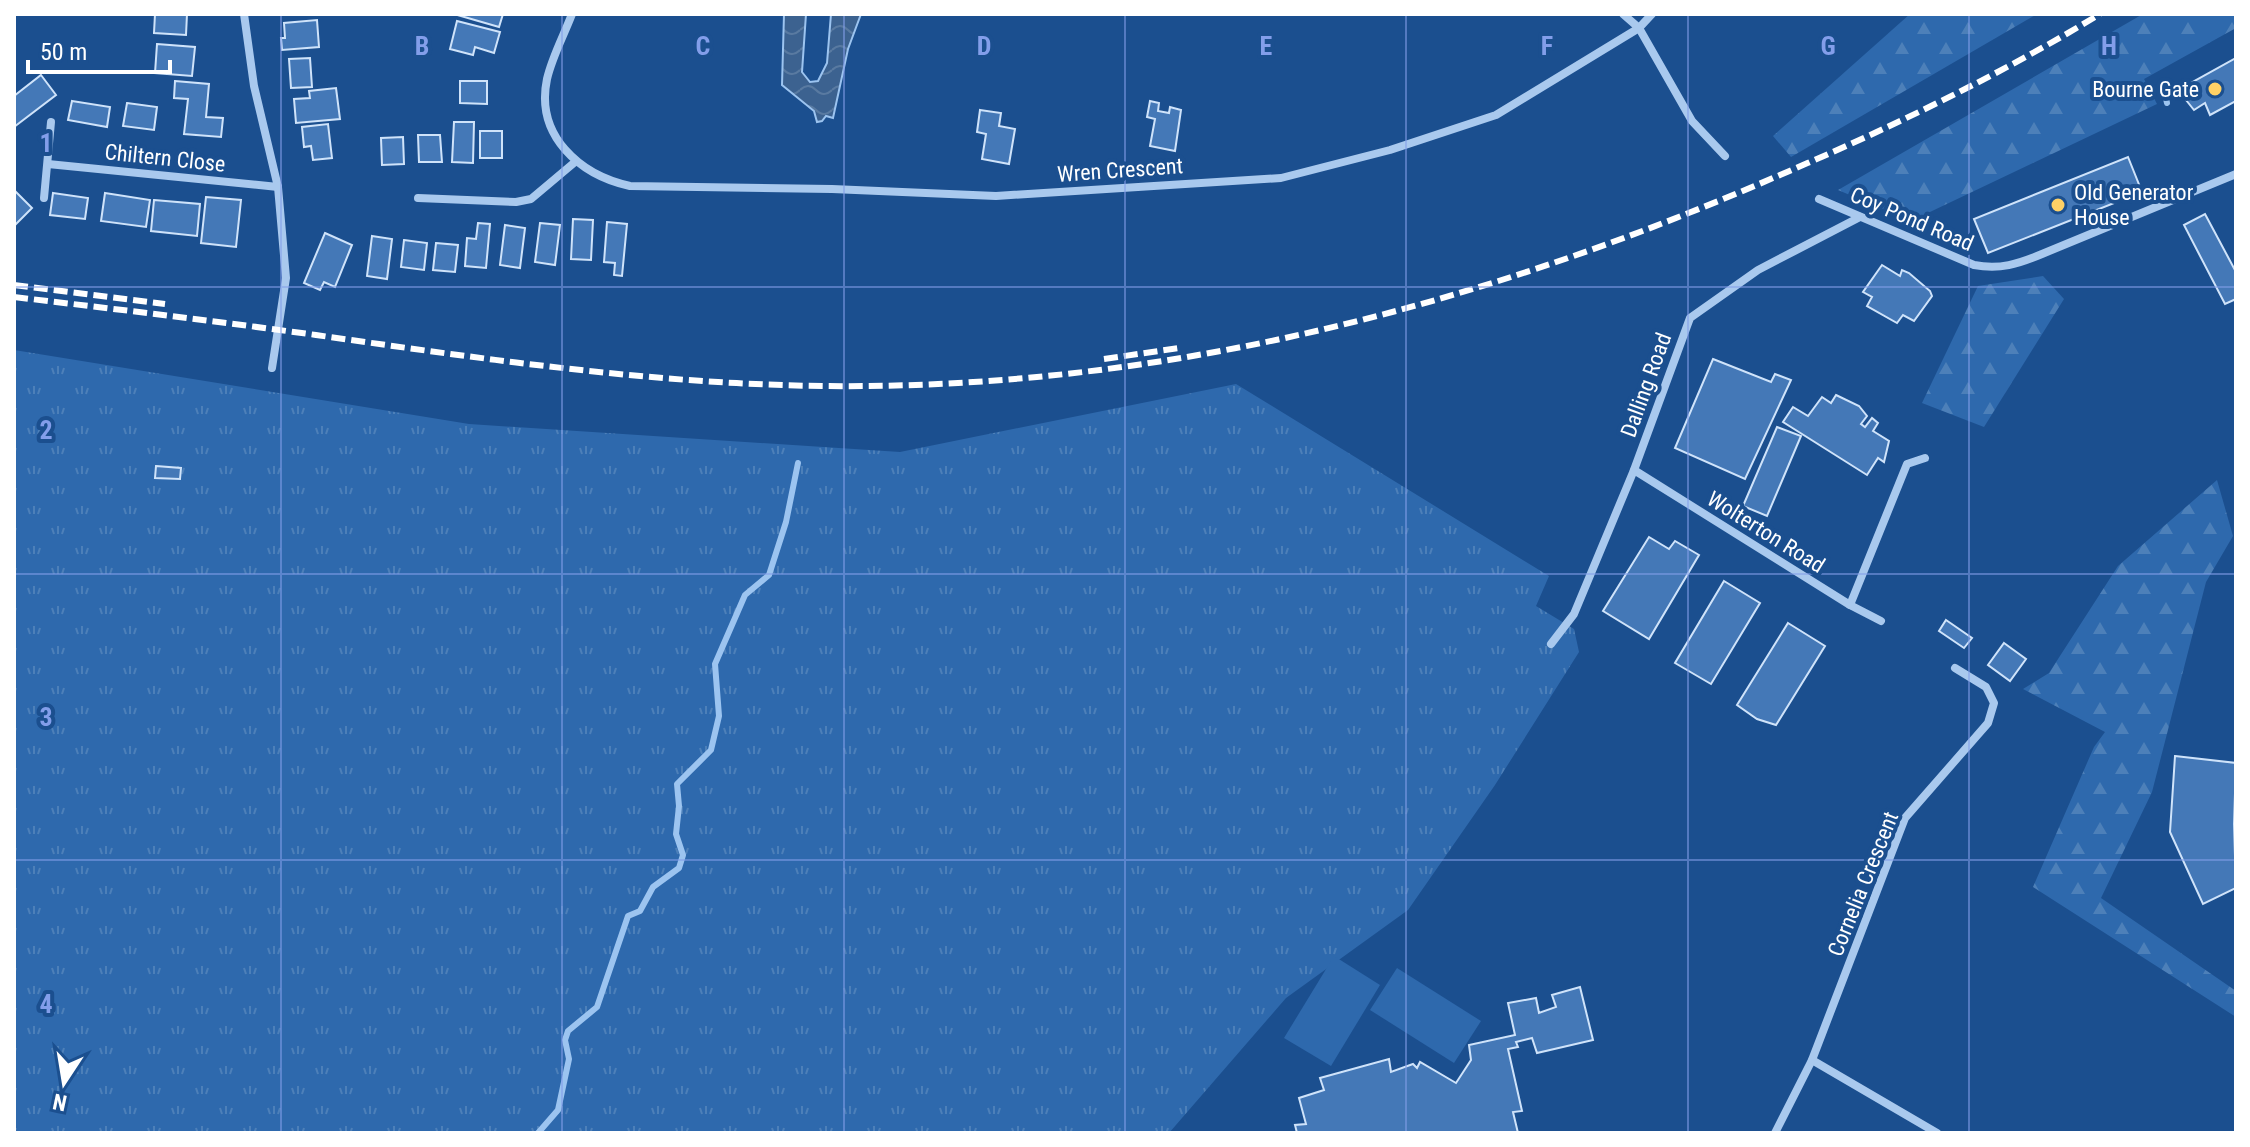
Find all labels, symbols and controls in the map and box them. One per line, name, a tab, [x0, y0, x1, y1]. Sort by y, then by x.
scale bar	[28, 24, 170, 74]
text: B	[415, 31, 429, 61]
text: C	[696, 31, 711, 61]
text: D	[977, 31, 991, 61]
text: E	[1260, 31, 1273, 61]
text: F	[1541, 31, 1553, 61]
text: G	[1820, 31, 1836, 61]
text: H	[2101, 31, 2117, 61]
text: 50 m	[40, 38, 87, 66]
place label: Bourne Gate	[2092, 77, 2199, 102]
marker: Bourne Gate	[2206, 80, 2224, 98]
text: 1	[39, 128, 53, 158]
street label: Chiltern Close	[103, 139, 227, 177]
street label: Wren Crescent	[1056, 153, 1184, 187]
place label: Old Generator House	[2074, 180, 2194, 230]
street label: Coy Pond Road	[1847, 182, 1977, 256]
marker: Old Generator House	[2049, 196, 2067, 214]
street label: Dalling Road	[1616, 330, 1676, 440]
text: 2	[39, 415, 53, 445]
street label: Wolterton Road	[1703, 486, 1829, 578]
text: 3	[39, 702, 53, 732]
street label: Cornelia Crescent	[1823, 808, 1903, 960]
text: 4	[39, 989, 53, 1019]
north arrow	[24, 1043, 104, 1123]
text: N	[51, 1088, 69, 1116]

